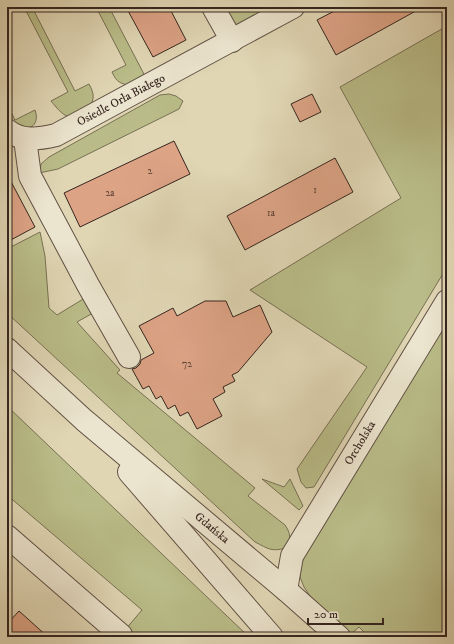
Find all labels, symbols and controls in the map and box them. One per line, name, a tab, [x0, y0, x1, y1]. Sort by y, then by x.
street label: Osiedle Orła Białego	[74, 70, 168, 130]
house number: 2	[148, 165, 153, 177]
house number: 1	[313, 184, 317, 196]
house number: 2a	[105, 187, 115, 199]
house number: 1a	[267, 207, 276, 219]
house number: 72	[182, 358, 192, 370]
street label: Orcholska	[341, 417, 379, 468]
street label: Gdańska	[192, 509, 233, 547]
scale bar	[308, 600, 383, 626]
text: 20 m	[314, 607, 338, 622]

